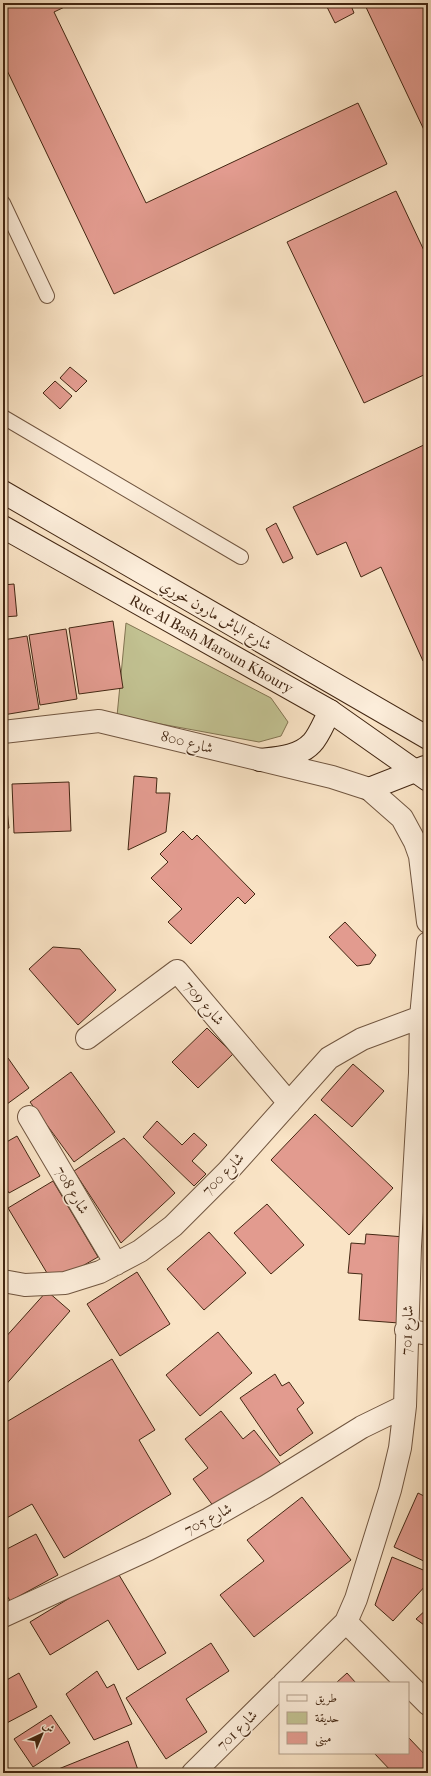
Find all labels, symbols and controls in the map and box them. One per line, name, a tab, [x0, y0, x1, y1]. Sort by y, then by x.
street label: شارع الباش مارون خوري	[155, 576, 275, 658]
street label: Rue Al Bash Maroun Khoury	[126, 591, 297, 698]
street label: 800 شارع	[158, 727, 215, 761]
street label: شارع 709	[177, 977, 228, 1031]
street label: شارع 700	[198, 1149, 251, 1202]
street label: شارع 708	[47, 1163, 93, 1219]
street label: شارع 701	[397, 1305, 421, 1355]
street label: شارع 705	[181, 1499, 237, 1543]
legend	[279, 1682, 409, 1754]
text: طريق	[315, 1691, 337, 1706]
street label: شارع 701	[213, 1706, 264, 1757]
text: حديقة	[315, 1711, 339, 1726]
north arrow	[22, 1714, 62, 1754]
text: ش	[40, 1719, 57, 1736]
text: مبنى	[315, 1731, 331, 1747]

